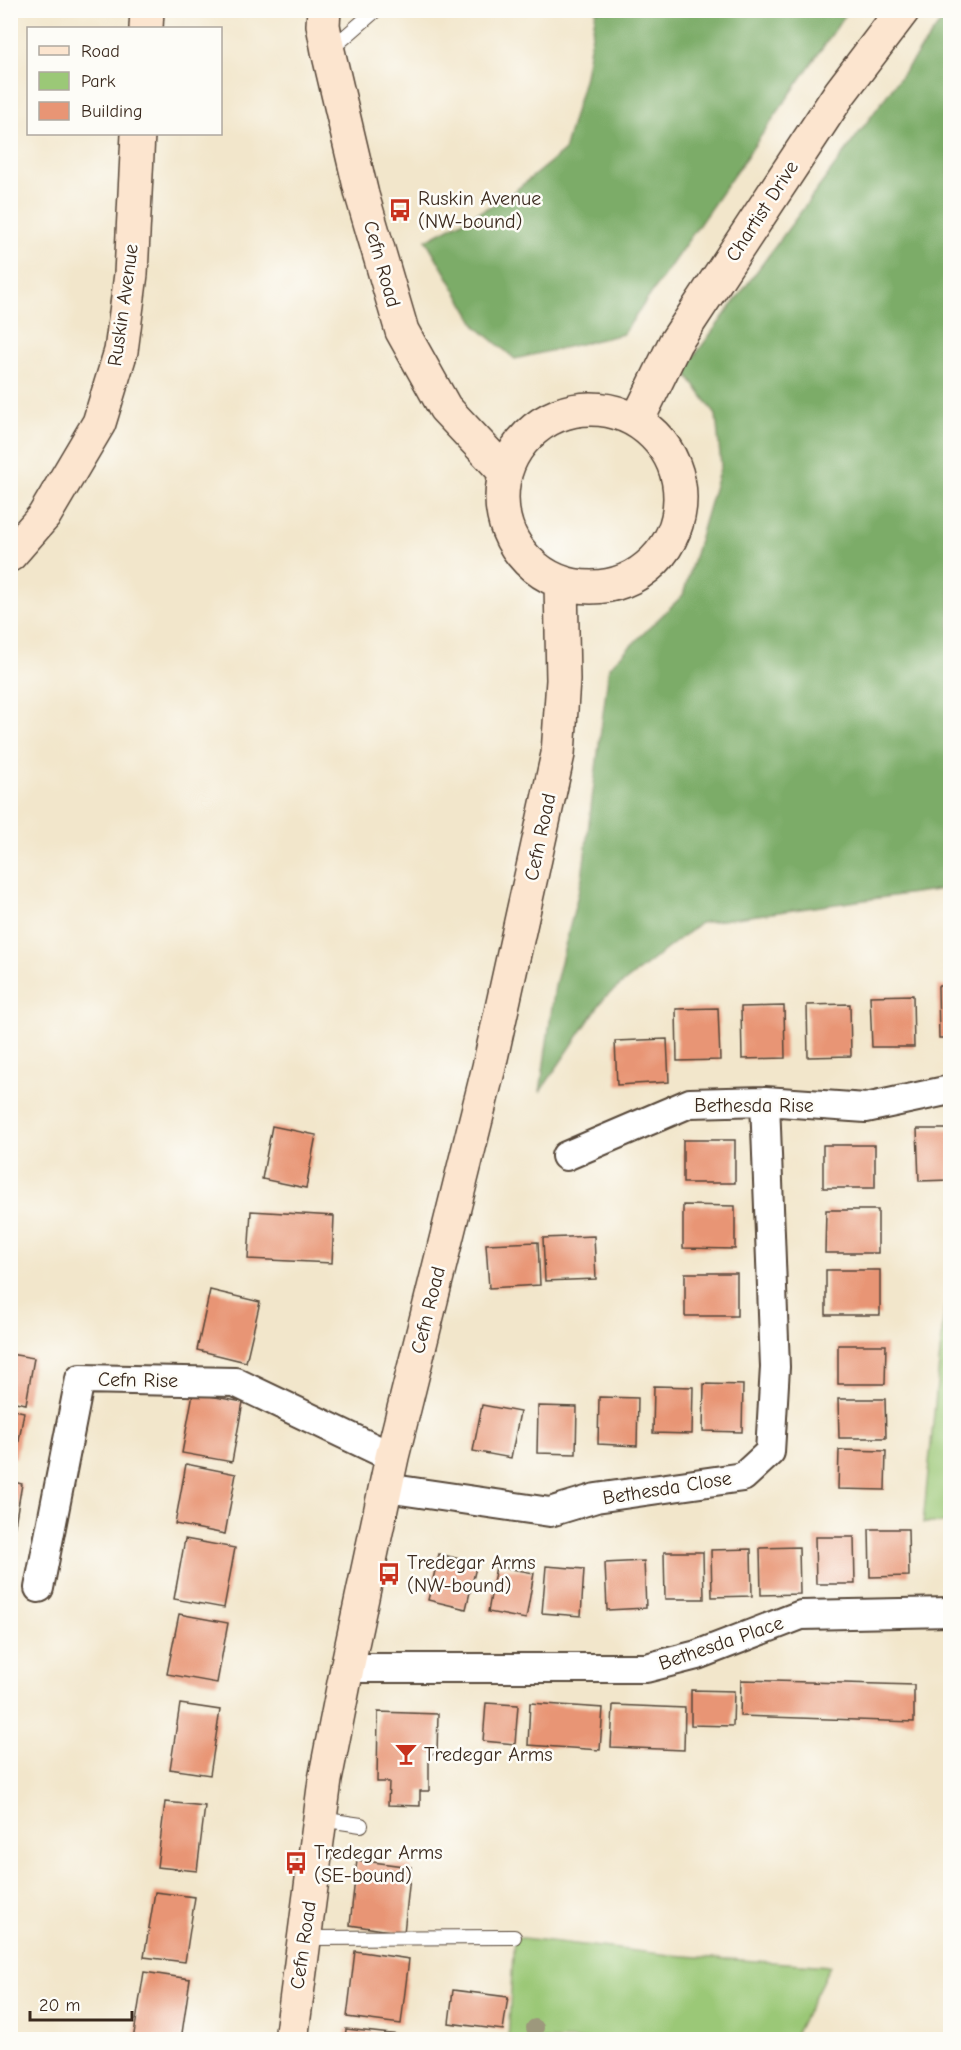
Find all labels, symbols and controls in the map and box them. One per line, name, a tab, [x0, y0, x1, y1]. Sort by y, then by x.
legend	[27, 27, 222, 135]
text: Road	[81, 41, 120, 62]
text: Park	[81, 71, 116, 92]
text: Building	[81, 101, 143, 122]
street label: Chartist Drive	[721, 156, 803, 266]
place label: Ruskin Avenue (NW-bound)	[418, 187, 541, 233]
bus stop icon: Ruskin Avenue (NW-bound)	[387, 197, 413, 223]
street label: Cefn Road	[359, 218, 405, 310]
street label: Ruskin Avenue	[103, 242, 143, 368]
street label: Cefn Road	[520, 791, 560, 883]
street label: Bethesda Rise	[694, 1094, 814, 1117]
street label: Cefn Road	[406, 1264, 450, 1356]
street label: Cefn Rise	[98, 1368, 178, 1392]
street label: Bethesda Close	[601, 1466, 733, 1510]
place label: Tredegar Arms (NW-bound)	[407, 1551, 536, 1597]
bus stop icon: Tredegar Arms (NW-bound)	[376, 1561, 402, 1587]
street label: Bethesda Place	[656, 1611, 786, 1675]
bar icon: Tredegar Arms	[393, 1741, 419, 1767]
place label: Tredegar Arms	[424, 1743, 553, 1766]
place label: Tredegar Arms (SE-bound)	[314, 1841, 443, 1887]
bus stop icon: Tredegar Arms (SE-bound)	[283, 1850, 309, 1876]
street label: Cefn Road	[285, 1899, 321, 1991]
scale bar	[30, 1984, 132, 2022]
text: 20 m	[39, 1995, 80, 2016]

